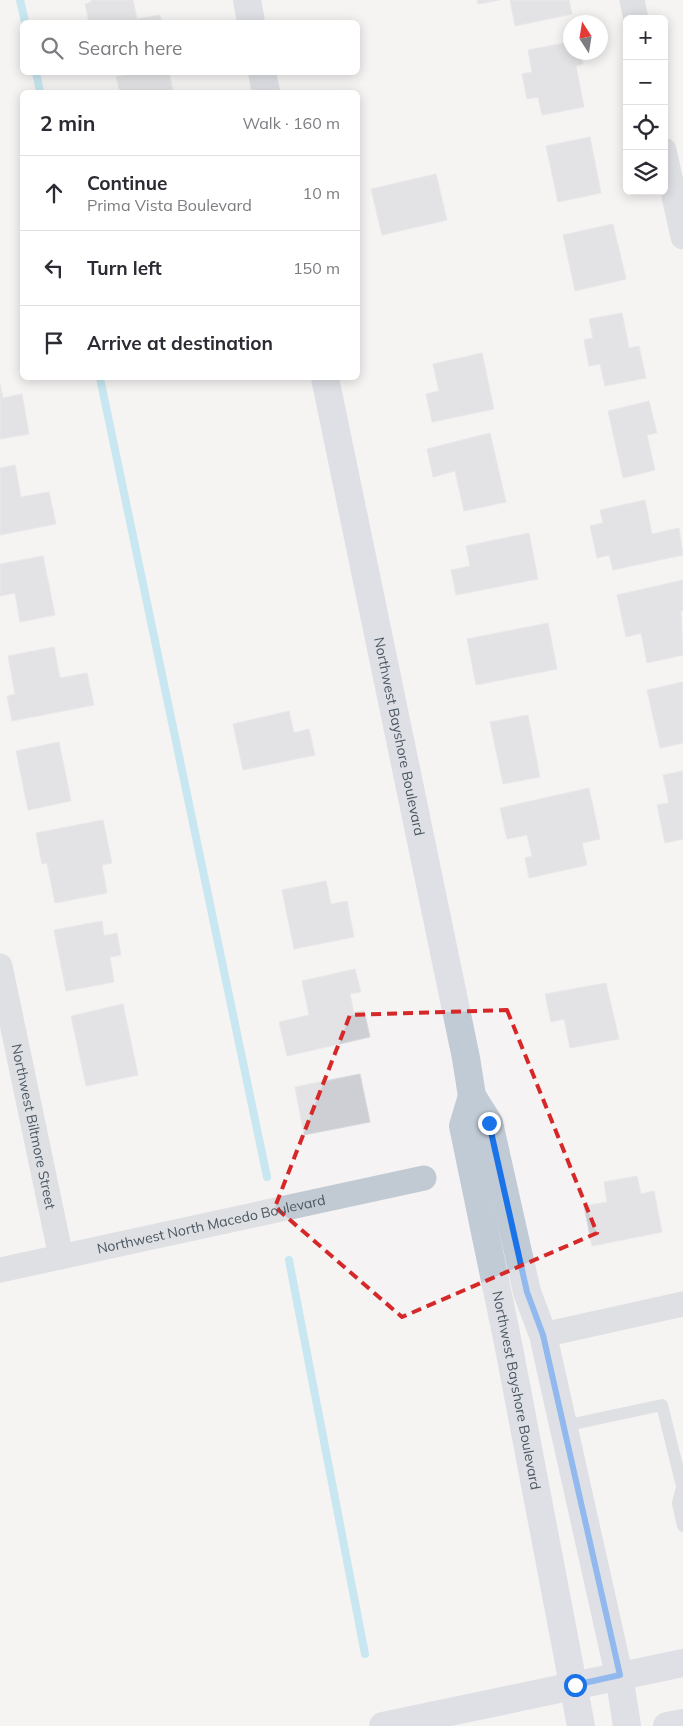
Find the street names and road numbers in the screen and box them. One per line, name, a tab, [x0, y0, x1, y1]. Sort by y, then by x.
street label: Northwest Bayshore Boulevard	[370, 635, 429, 837]
street label: Northwest Biltmore Street	[8, 1042, 60, 1211]
street label: Northwest North Macedo Boulevard	[95, 1191, 327, 1258]
street label: Northwest Bayshore Boulevard	[488, 1289, 545, 1491]

